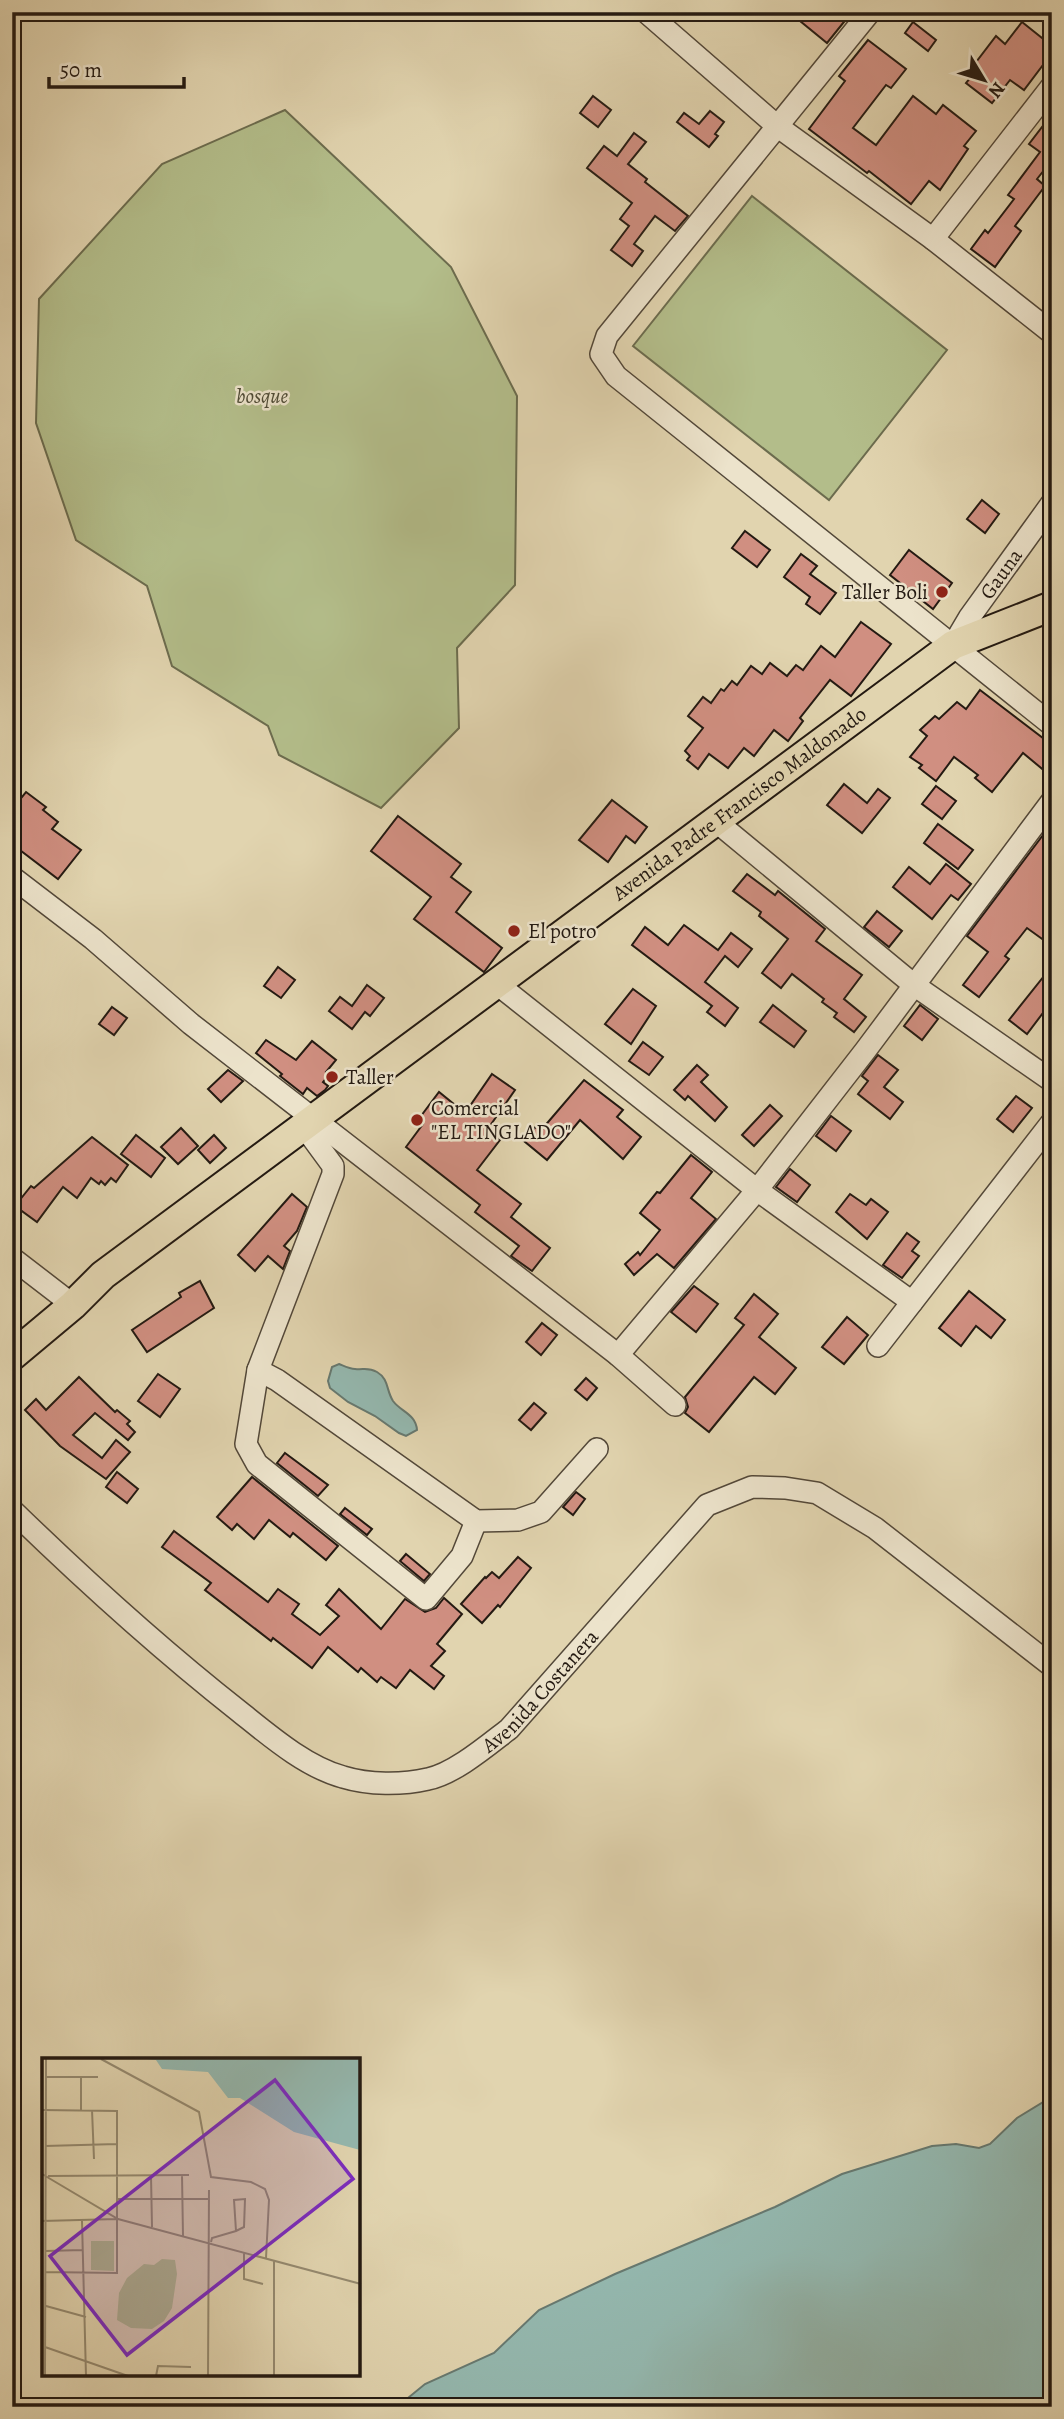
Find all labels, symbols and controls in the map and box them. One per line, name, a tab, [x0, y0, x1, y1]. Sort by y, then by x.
scale bar	[49, 46, 184, 90]
north arrow	[948, 46, 1018, 116]
text: 50 m	[60, 56, 102, 84]
text: N	[982, 76, 1011, 103]
park label: bosque	[236, 382, 289, 410]
street label: Gauna	[973, 543, 1029, 605]
place label: Taller Boli	[842, 578, 928, 606]
marker: Taller Boli	[934, 584, 950, 600]
street label: Avenida Padre Francisco Maldonado	[606, 700, 872, 908]
place label: El potro	[528, 917, 596, 945]
marker: El potro	[506, 923, 522, 939]
place label: Taller	[346, 1063, 394, 1091]
marker: Taller	[324, 1069, 340, 1085]
place label: Comercial "EL TINGLADO"	[431, 1094, 571, 1146]
marker: Comercial "EL TINGLADO"	[409, 1112, 425, 1128]
street label: Avenida Costanera	[475, 1623, 605, 1760]
inset map	[42, 2058, 360, 2377]

